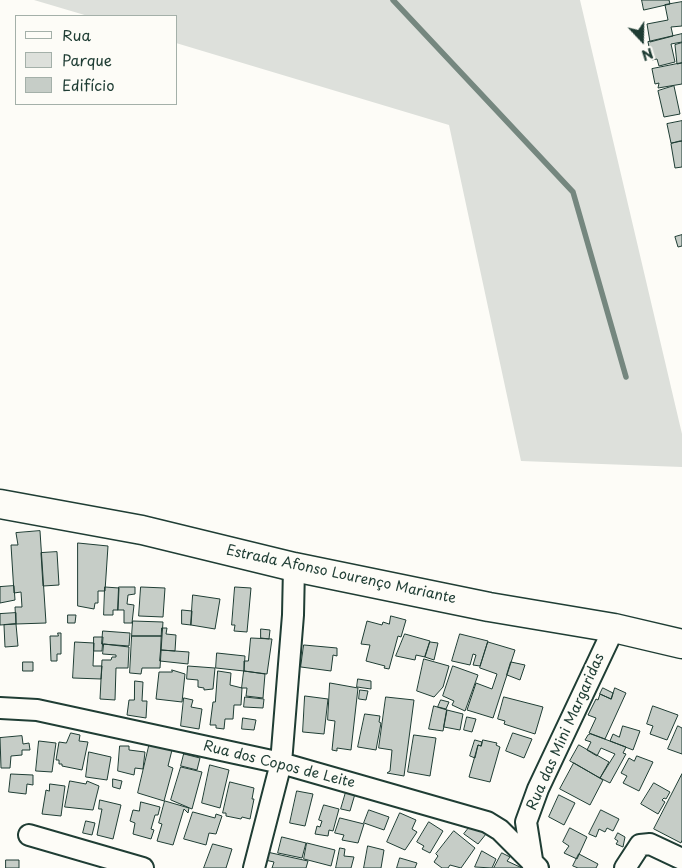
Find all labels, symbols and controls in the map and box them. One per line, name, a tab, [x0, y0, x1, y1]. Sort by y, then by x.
legend	[15, 15, 178, 105]
north arrow	[617, 15, 667, 65]
text: Rua	[62, 23, 91, 46]
text: N	[639, 43, 656, 66]
text: Parque	[62, 48, 112, 71]
text: Edifício	[62, 73, 115, 96]
street label: Estrada Afonso Lourenço Mariante	[224, 542, 458, 608]
street label: Rua das Mini Margaridas	[524, 651, 608, 813]
street label: Rua dos Copos de Leite	[201, 738, 357, 792]

